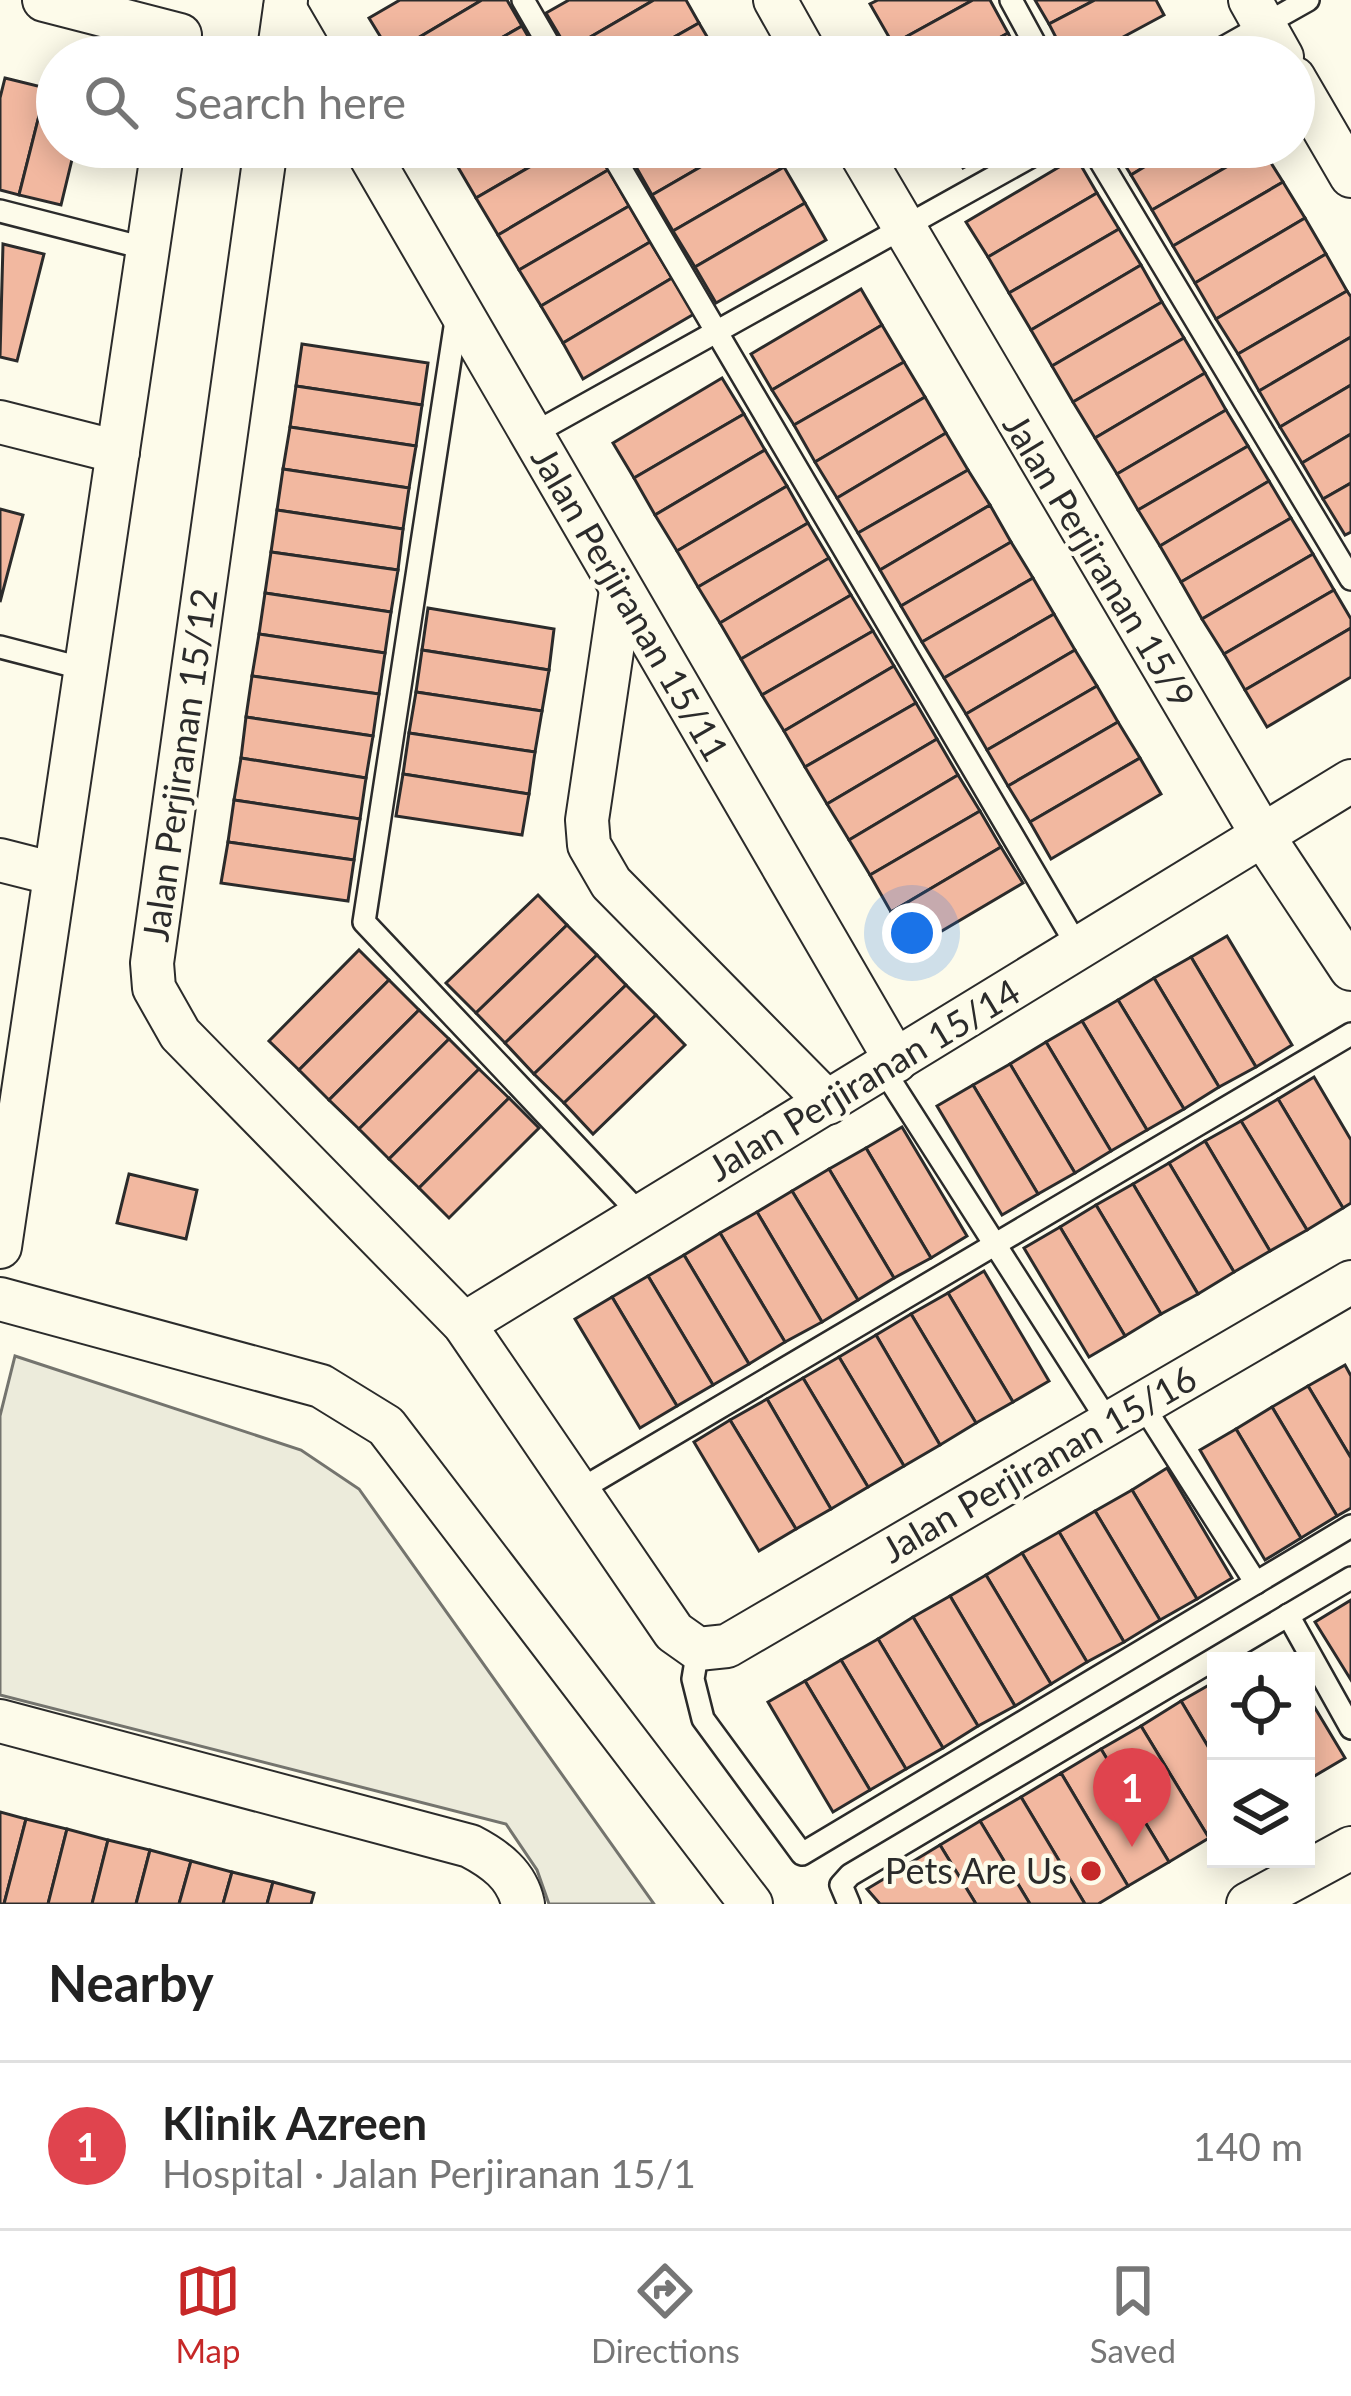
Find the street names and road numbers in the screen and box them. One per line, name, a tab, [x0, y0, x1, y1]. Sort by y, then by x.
street label: Jalan Perjiranan 15/9	[995, 406, 1205, 715]
street label: Jalan Perjiranan 15/11	[523, 438, 739, 769]
street label: Jalan Perjiranan 15/12	[132, 586, 226, 944]
street label: Jalan Perjiranan 15/14	[700, 969, 1027, 1190]
street label: Jalan Perjiranan 15/16	[873, 1355, 1204, 1571]

